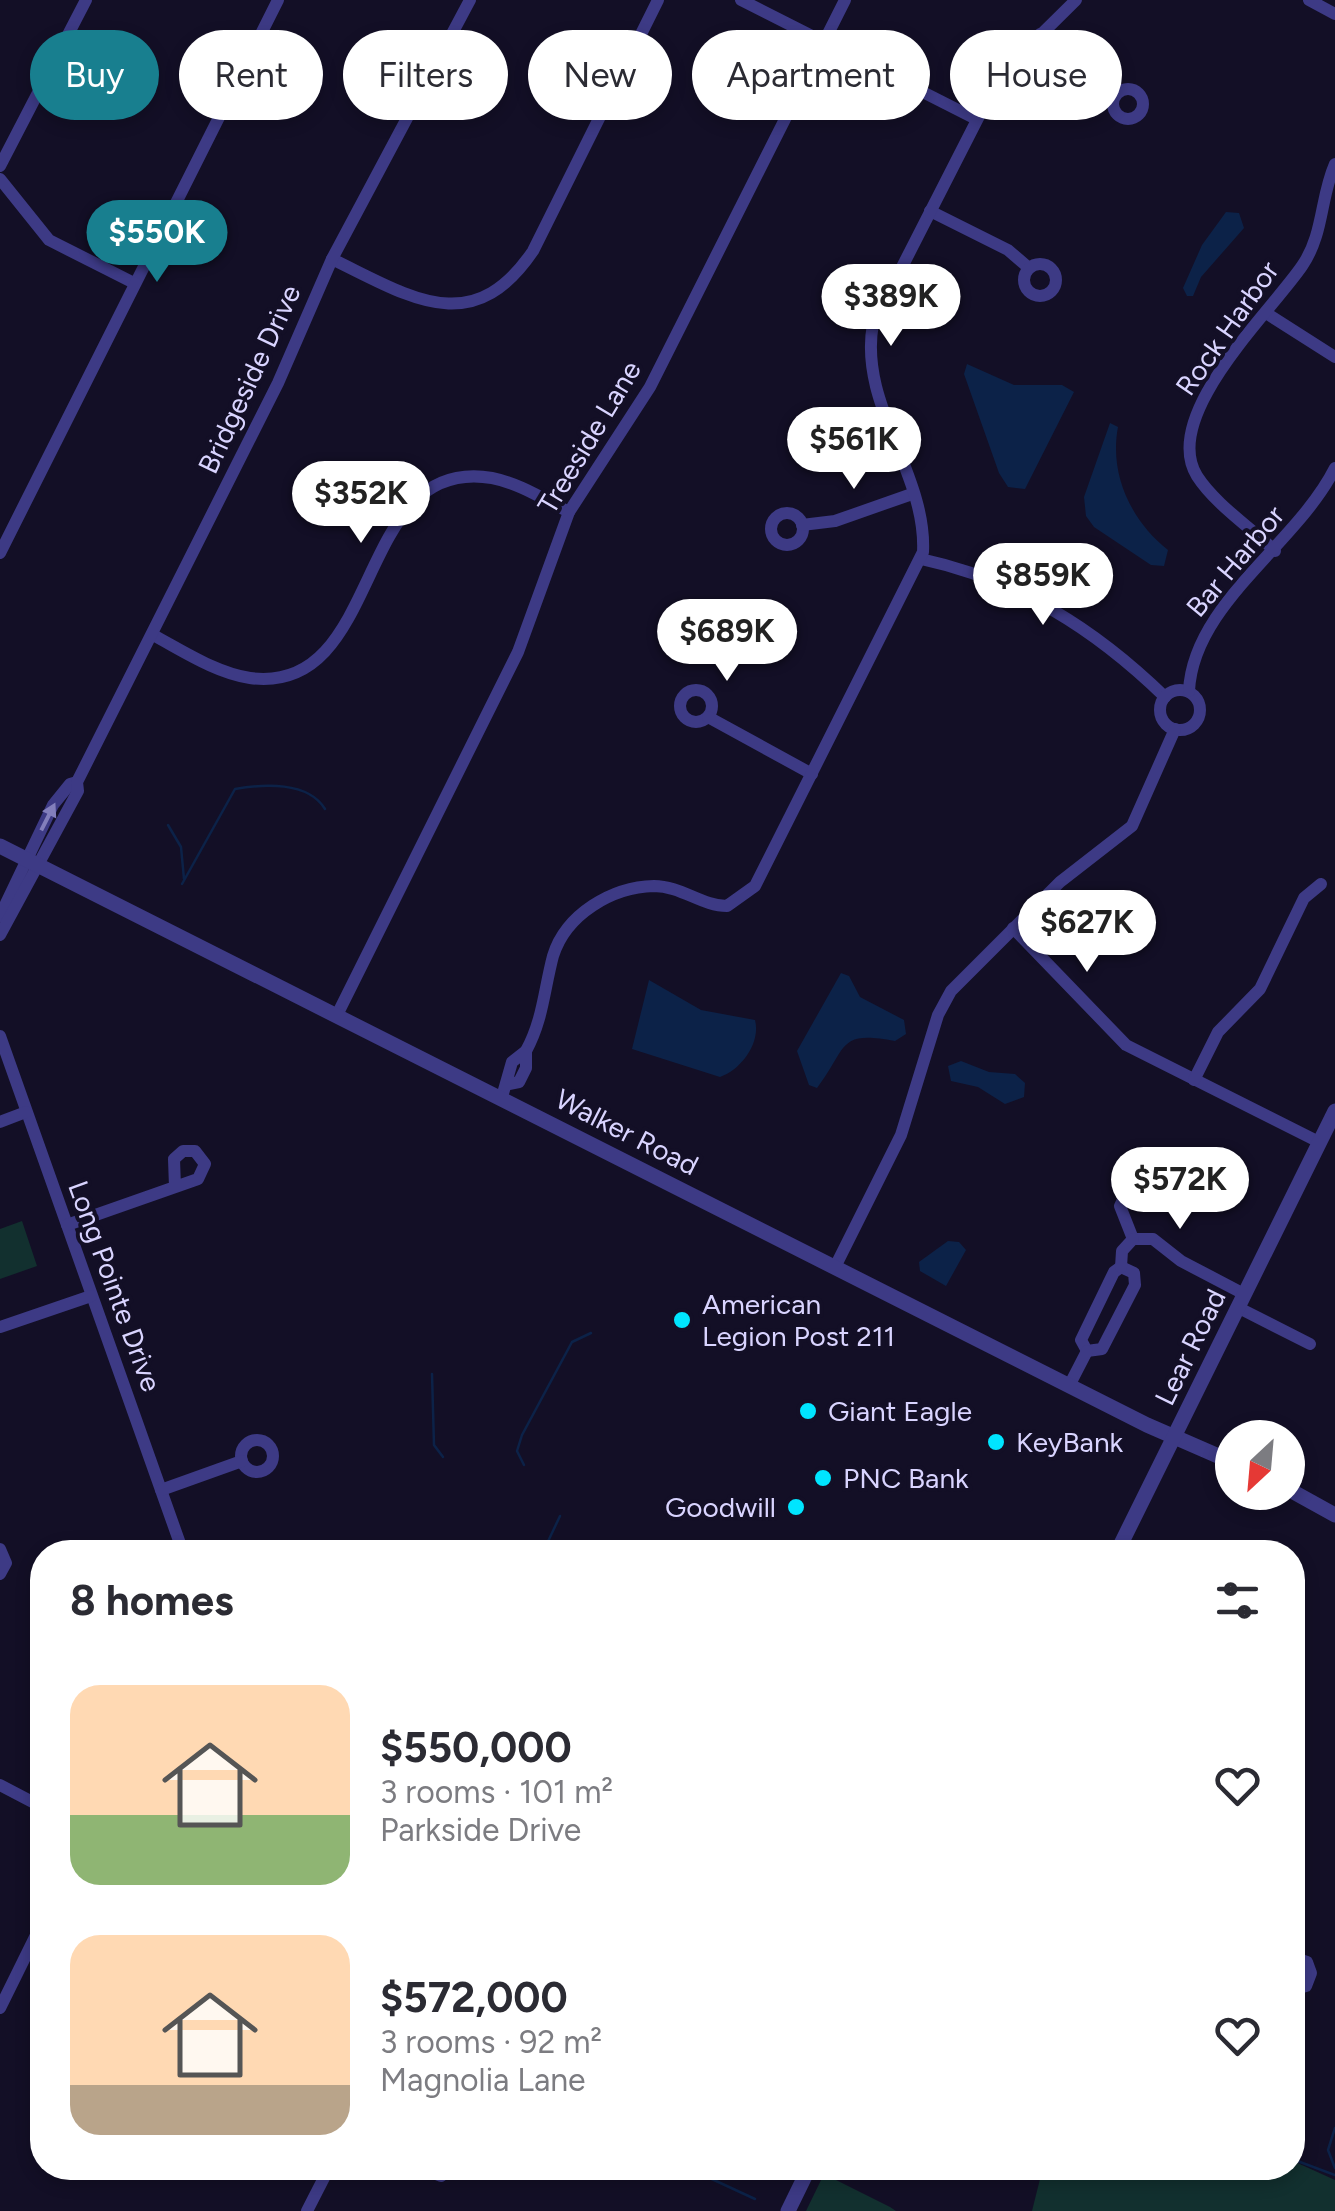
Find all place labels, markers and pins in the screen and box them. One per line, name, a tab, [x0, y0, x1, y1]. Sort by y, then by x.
pin: $550K	[87, 200, 227, 285]
pin: $389K	[821, 264, 961, 349]
pin: $561K	[784, 407, 924, 492]
pin: $352K	[291, 461, 431, 546]
pin: $859K	[973, 543, 1113, 628]
pin: $689K	[657, 599, 797, 684]
pin: $627K	[1017, 890, 1157, 975]
pin: $572K	[1110, 1147, 1250, 1232]
place label: American Legion Post 211	[702, 1287, 895, 1353]
marker: American Legion Post 211	[671, 1309, 693, 1331]
place label: Giant Eagle	[828, 1394, 972, 1428]
marker: Giant Eagle	[797, 1400, 819, 1422]
place label: KeyBank	[1016, 1425, 1124, 1459]
marker: KeyBank	[985, 1431, 1007, 1453]
place label: PNC Bank	[843, 1461, 969, 1495]
marker: PNC Bank	[812, 1467, 834, 1489]
place label: Goodwill	[665, 1490, 776, 1524]
marker: Goodwill	[785, 1496, 807, 1518]

